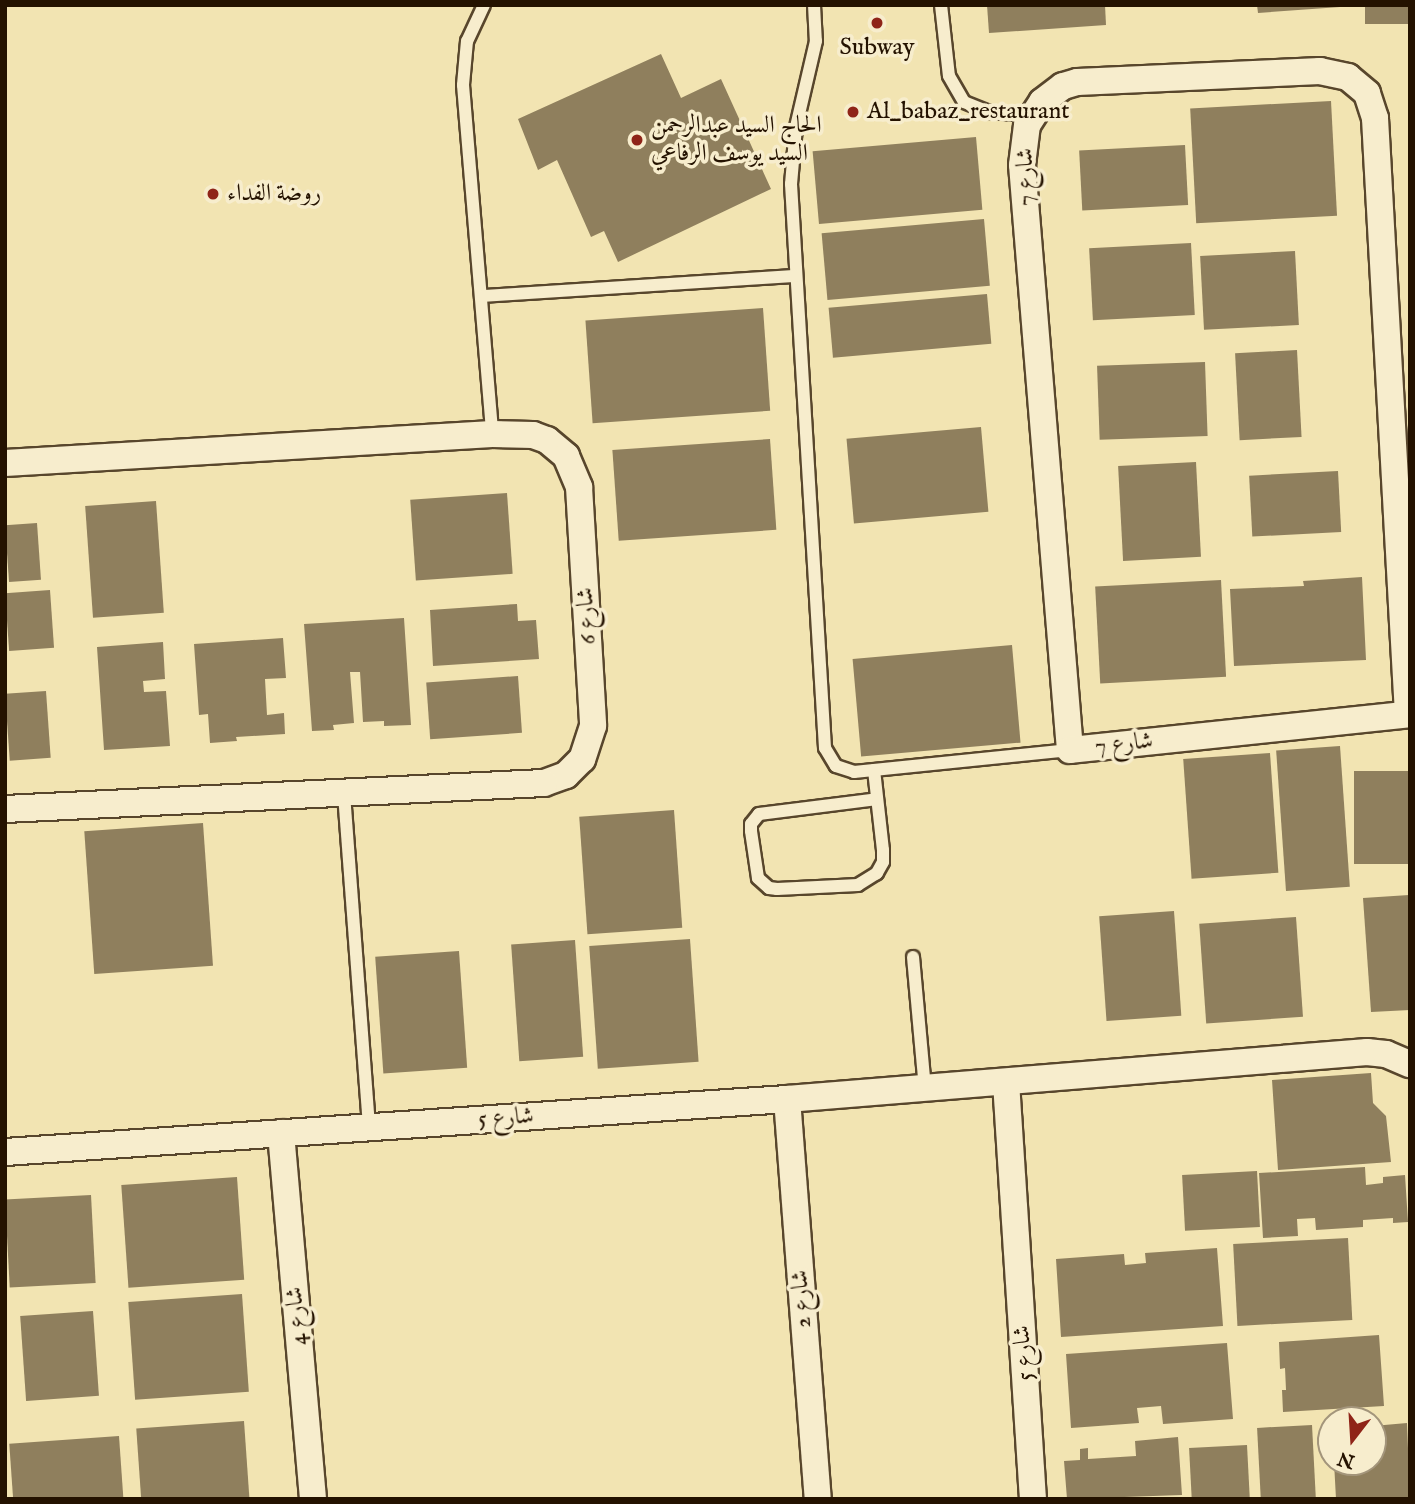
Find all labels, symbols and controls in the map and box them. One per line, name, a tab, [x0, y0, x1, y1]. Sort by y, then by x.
marker: Subway	[869, 15, 885, 31]
place label: Subway	[840, 34, 914, 62]
place label: Al_babaz_restaurant	[867, 98, 1069, 126]
marker: Al_babaz_restaurant	[845, 104, 861, 120]
place label: الحاج السيد عبدالرحمن السيد يوسف الرفاعي	[651, 112, 822, 168]
marker: الحاج السيد عبدالرحمن السيد يوسف الرفاعي	[629, 132, 645, 148]
street label: شارع 7	[1011, 148, 1041, 206]
place label: روضة الفداء	[227, 180, 321, 208]
marker: روضة الفداء	[205, 186, 221, 202]
street label: شارع 6	[571, 587, 603, 645]
street label: شارع 7	[1094, 727, 1154, 761]
street label: شارع 5	[477, 1102, 535, 1134]
street label: شارع 2	[786, 1269, 818, 1329]
street label: شارع 4	[280, 1286, 314, 1346]
street label: شارع 5	[1008, 1324, 1040, 1382]
north arrow	[1317, 1406, 1387, 1476]
text: N	[1335, 1445, 1358, 1473]

